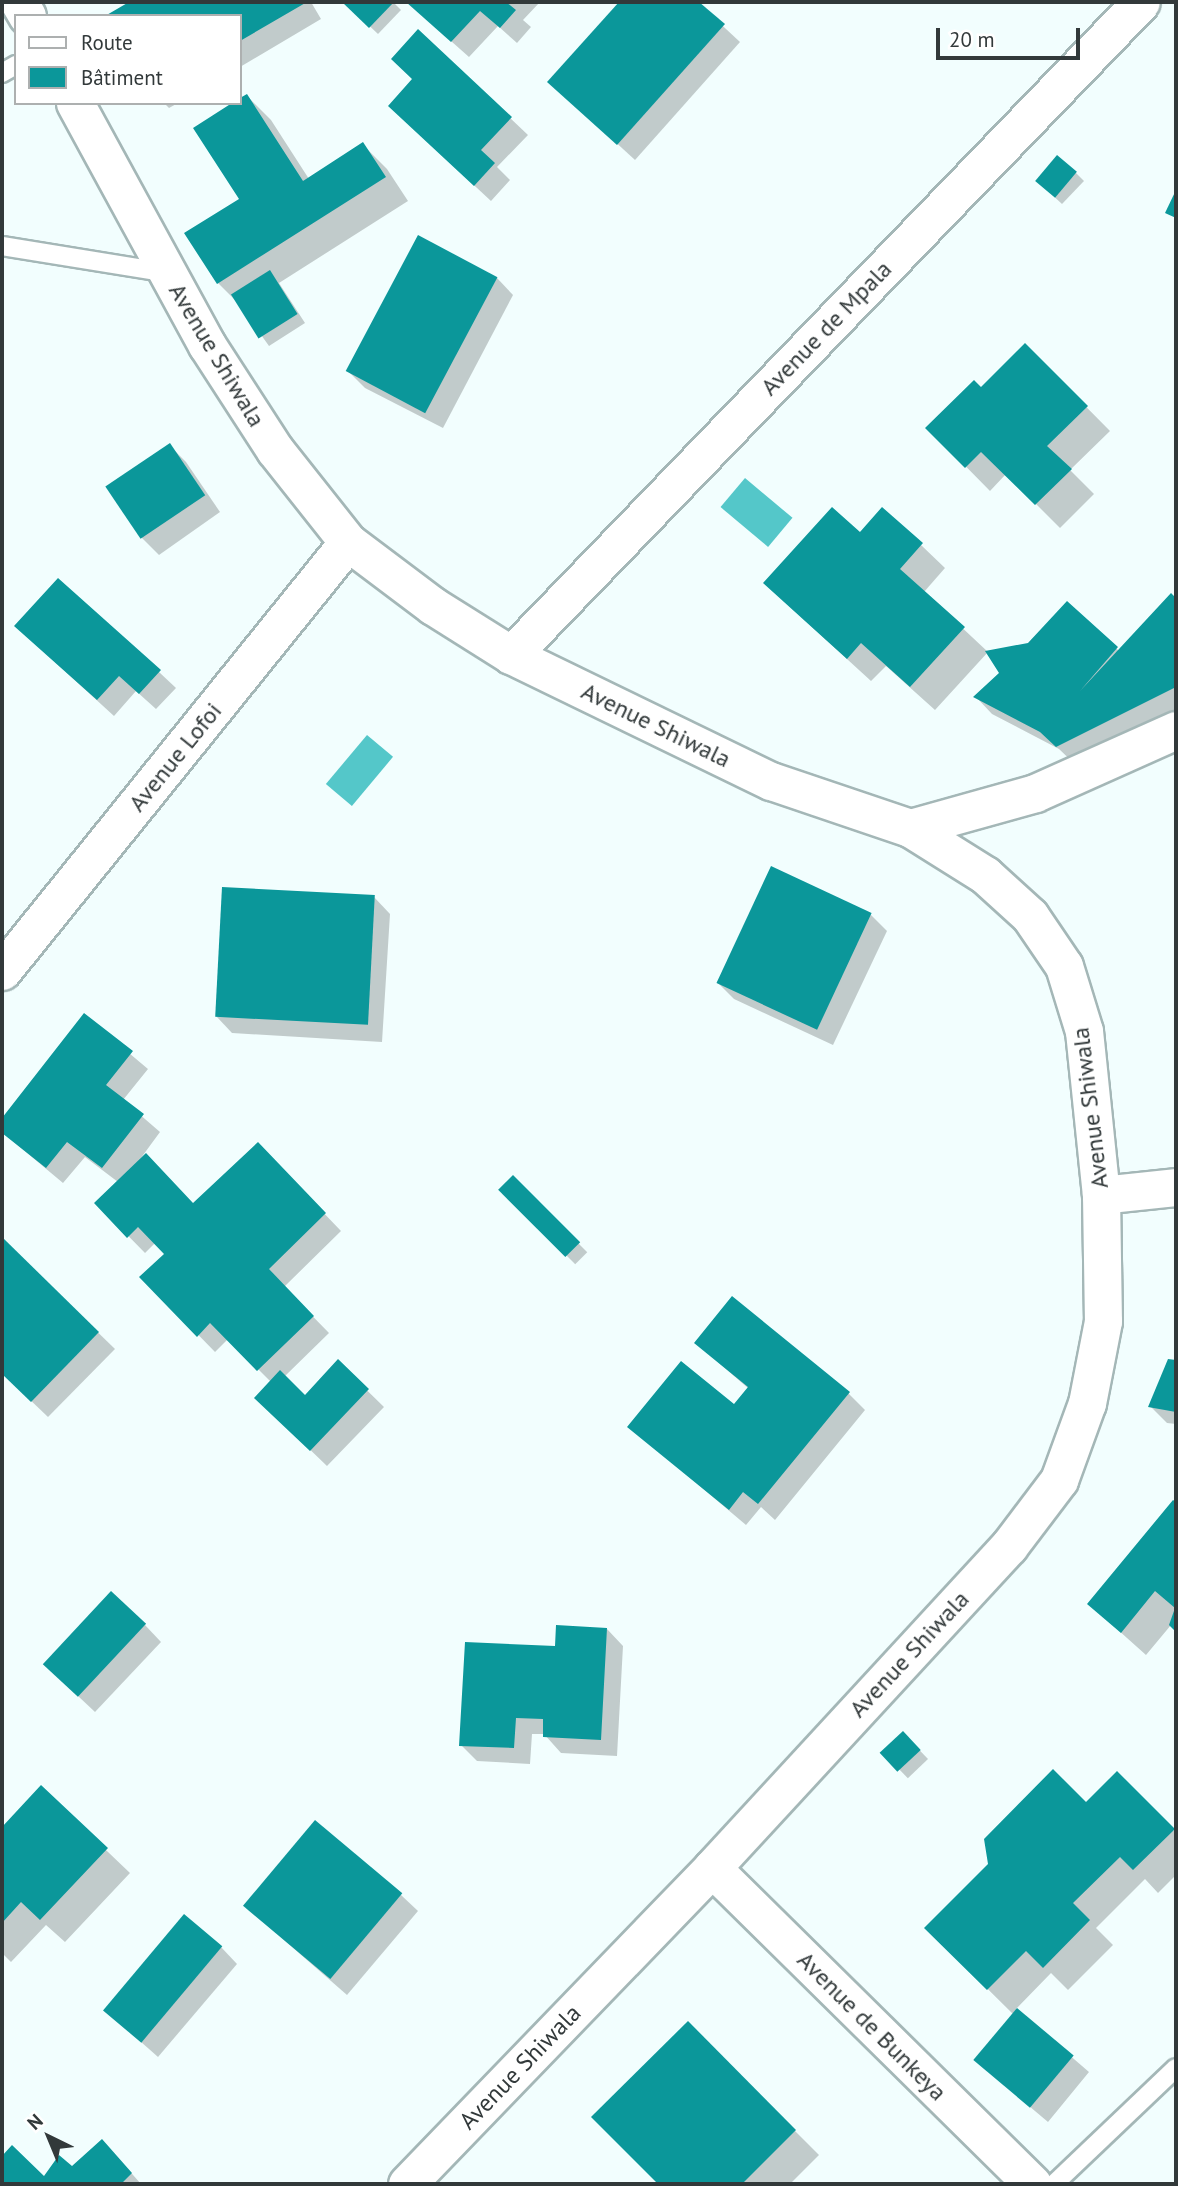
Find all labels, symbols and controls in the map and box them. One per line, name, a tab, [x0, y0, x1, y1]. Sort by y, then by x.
legend	[14, 14, 242, 105]
scale bar	[940, 14, 1084, 58]
text: 20 m	[949, 26, 995, 53]
text: Route	[81, 29, 133, 56]
text: Bâtiment	[81, 64, 163, 91]
street label: Avenue de Mpala	[755, 255, 897, 401]
street label: Avenue Shiwala	[163, 278, 271, 432]
street label: Avenue Shiwala	[577, 677, 735, 773]
street label: Avenue Lofoi	[122, 697, 228, 817]
street label: Avenue Shiwala	[1066, 1026, 1114, 1190]
street label: Avenue Shiwala	[843, 1585, 975, 1723]
street label: Avenue de Bunkeya	[791, 1945, 953, 2107]
street label: Avenue Shiwala	[453, 1999, 587, 2135]
north arrow	[14, 2102, 84, 2172]
text: N	[22, 2109, 47, 2135]

